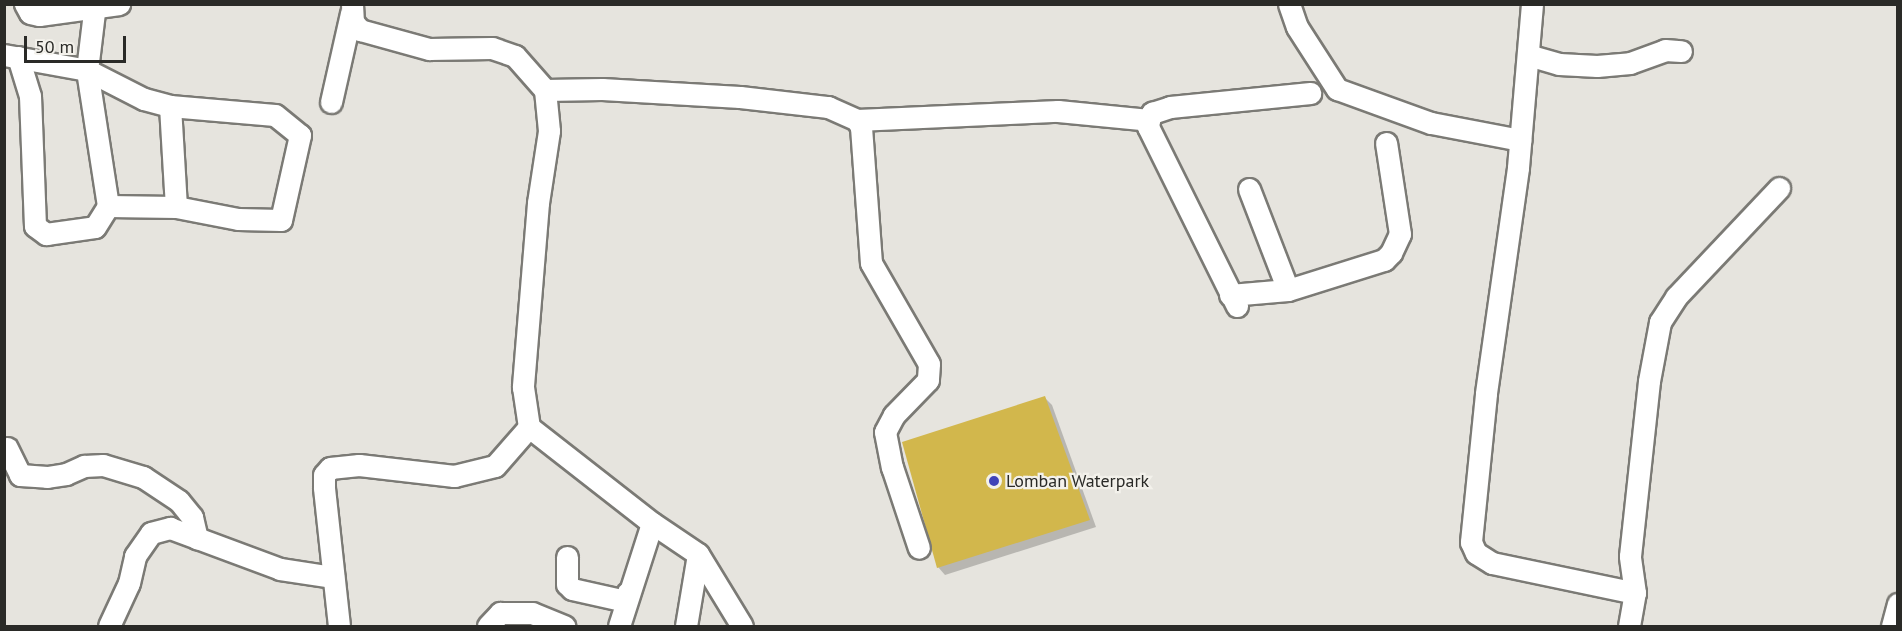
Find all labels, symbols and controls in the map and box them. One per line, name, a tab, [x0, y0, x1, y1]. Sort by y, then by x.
scale bar	[27, 24, 129, 62]
text: 50 m	[35, 35, 74, 58]
place label: Lomban Waterpark	[1006, 470, 1149, 492]
marker: Lomban Waterpark	[987, 474, 1001, 488]

